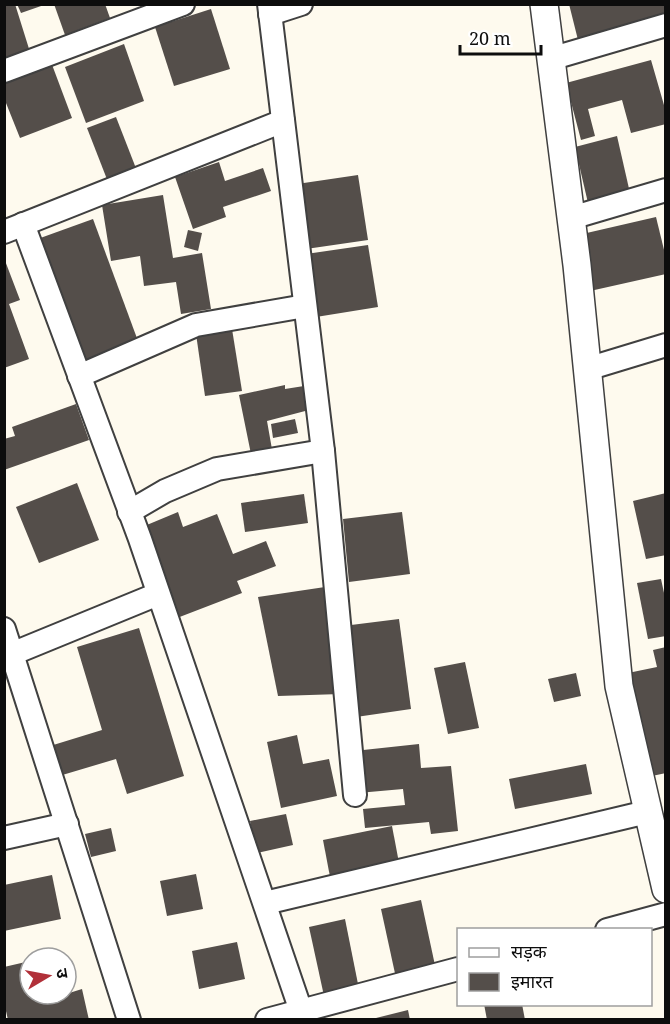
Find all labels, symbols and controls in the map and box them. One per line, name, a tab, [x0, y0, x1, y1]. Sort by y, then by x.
scale bar	[460, 18, 541, 56]
text: 20 m	[469, 26, 511, 50]
legend	[457, 928, 652, 1006]
text: सड़क	[511, 939, 548, 963]
north arrow	[18, 946, 78, 1006]
text: उ	[51, 967, 75, 981]
text: इमारत	[511, 969, 554, 993]

